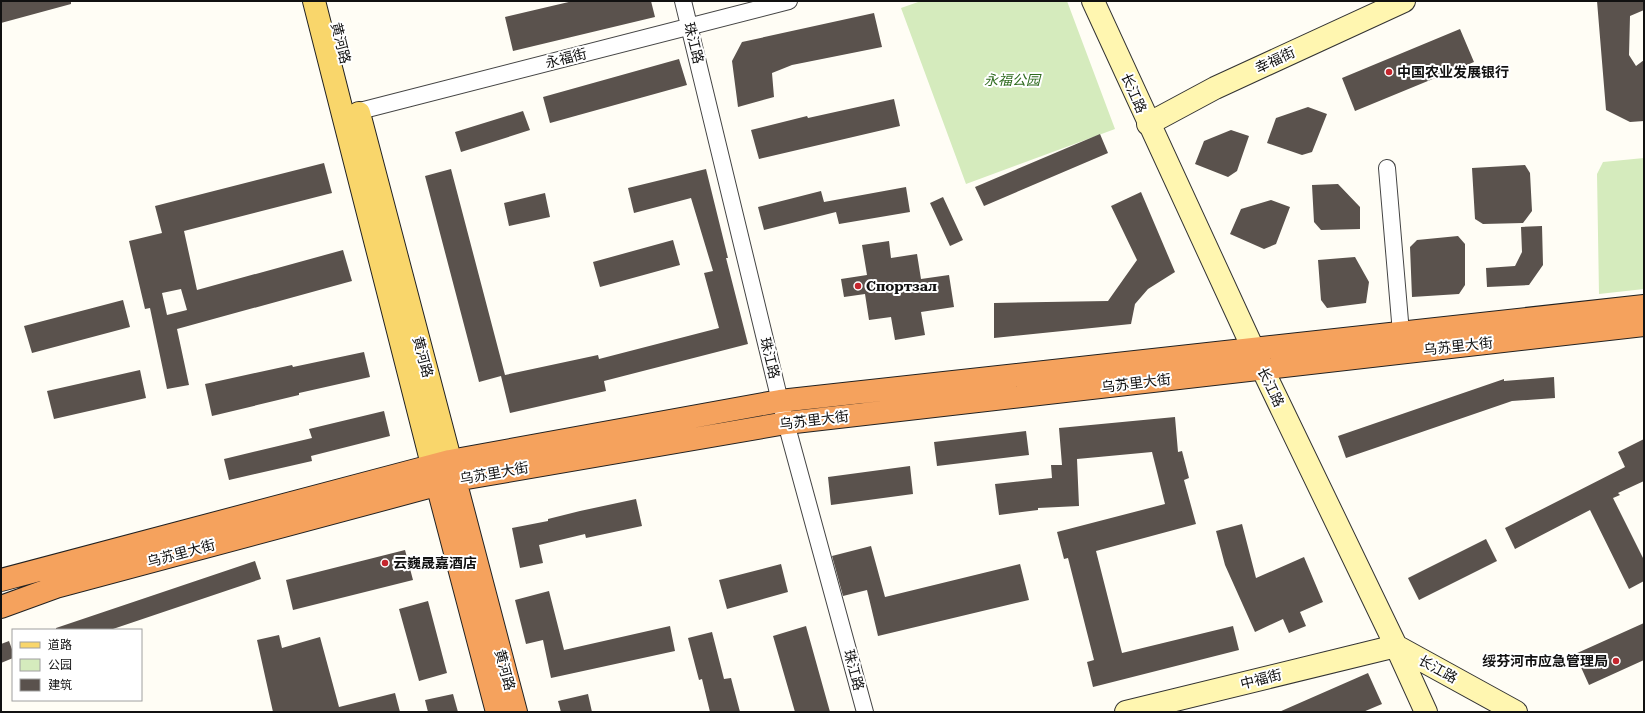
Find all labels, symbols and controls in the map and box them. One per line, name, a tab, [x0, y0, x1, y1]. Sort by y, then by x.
street label: 黄河路	[328, 21, 354, 65]
street label: 珠江路	[681, 21, 707, 65]
street label: 幸福街	[1253, 44, 1297, 76]
street label: 永福街	[544, 45, 588, 71]
place label: 中国农业发展银行	[1397, 64, 1509, 80]
marker: 中国农业发展银行	[1384, 67, 1394, 77]
street label: 长江路	[1118, 71, 1150, 115]
park label: 永福公园	[984, 72, 1042, 88]
place label: Спортзал	[866, 278, 937, 294]
marker: Спортзал	[853, 281, 863, 291]
street label: 乌苏里大街	[1422, 334, 1494, 358]
street label: 黄河路	[410, 335, 436, 379]
street label: 珠江路	[757, 336, 783, 380]
street label: 长江路	[1255, 365, 1287, 409]
street label: 乌苏里大街	[1100, 371, 1172, 395]
street label: 乌苏里大街	[778, 408, 850, 432]
street label: 乌苏里大街	[458, 459, 530, 487]
street label: 乌苏里大街	[145, 536, 217, 570]
place label: 云巍晟嘉酒店	[393, 555, 477, 571]
marker: 云巍晟嘉酒店	[380, 558, 390, 568]
legend	[12, 629, 142, 701]
text: 道路	[48, 638, 72, 652]
street label: 黄河路	[492, 648, 518, 692]
street label: 珠江路	[841, 648, 867, 692]
street label: 长江路	[1416, 652, 1460, 686]
place label: 绥芬河市应急管理局	[1482, 653, 1608, 669]
marker: 绥芬河市应急管理局	[1611, 656, 1621, 666]
text: 公园	[48, 658, 72, 672]
street label: 中福街	[1239, 666, 1283, 692]
text: 建筑	[48, 678, 72, 692]

